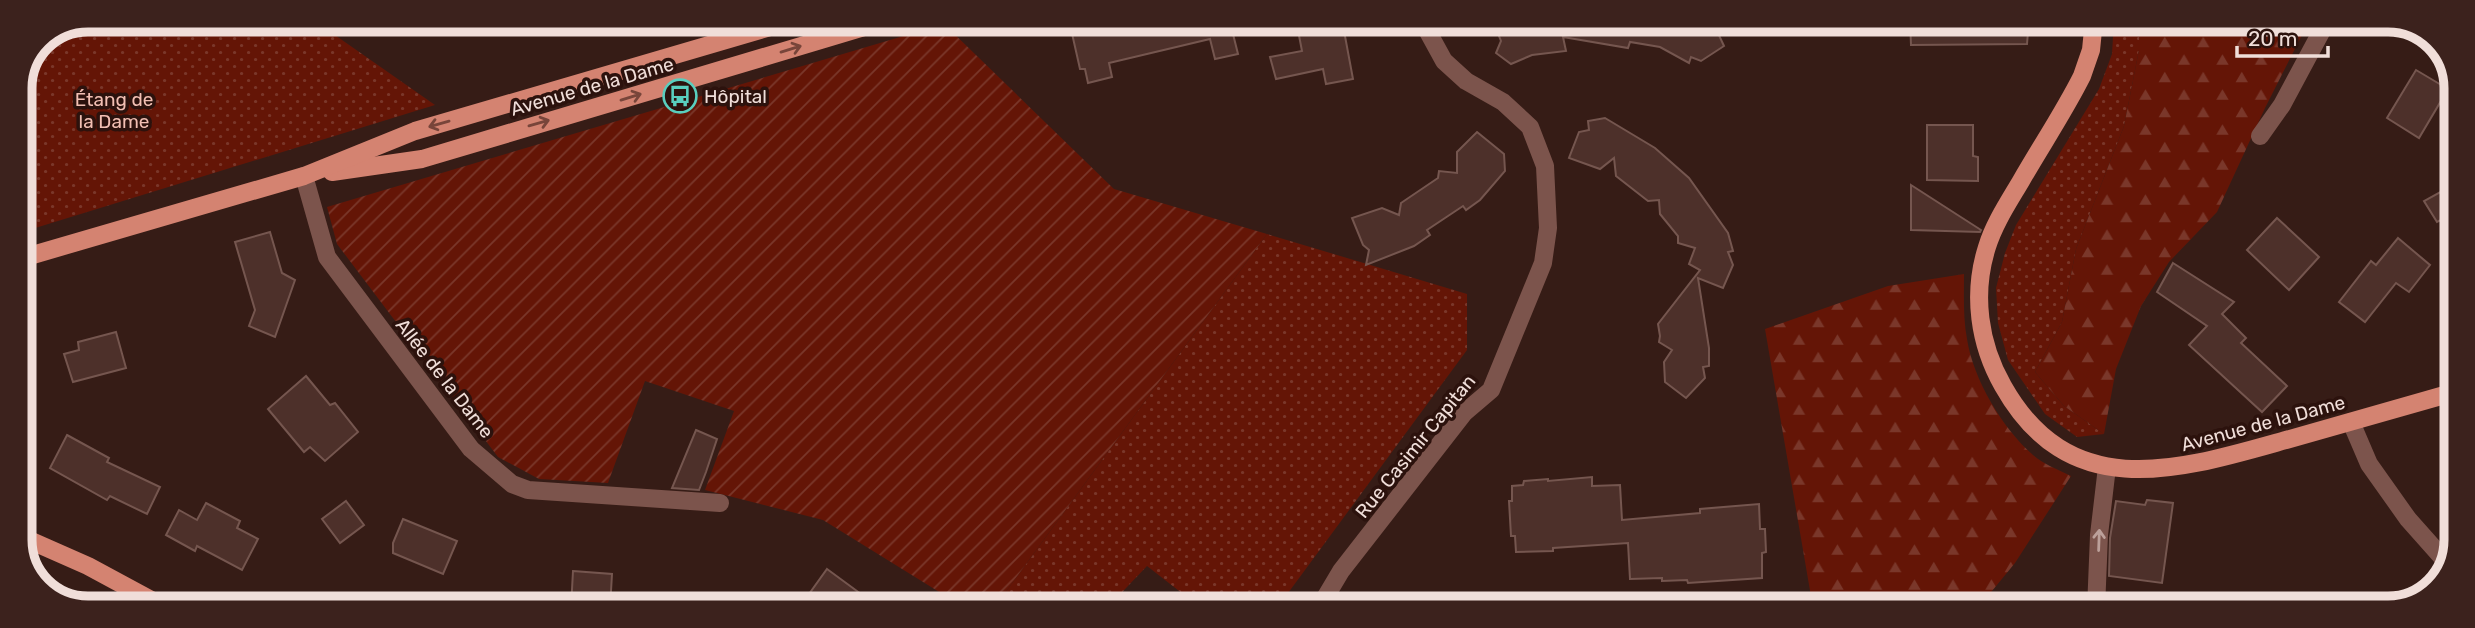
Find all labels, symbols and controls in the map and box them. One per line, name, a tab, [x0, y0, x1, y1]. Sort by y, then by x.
scale bar	[2237, 14, 2328, 58]
text: 20 m	[2248, 26, 2297, 51]
one-way arrow	[779, 41, 801, 54]
street label: Avenue de la Dame	[508, 52, 676, 121]
bus stop icon: Hôpital	[661, 77, 699, 115]
place label: Hôpital	[704, 85, 767, 108]
park label: Étang de la Dame	[75, 88, 153, 133]
one-way arrow	[620, 89, 642, 102]
one-way arrow	[528, 116, 550, 129]
one-way arrow	[428, 118, 451, 131]
street label: Allée de la Dame	[391, 314, 498, 443]
street label: Rue Casimir Capitan	[1350, 370, 1480, 523]
street label: Avenue de la Dame	[2179, 391, 2348, 456]
one-way arrow	[2092, 529, 2105, 552]

